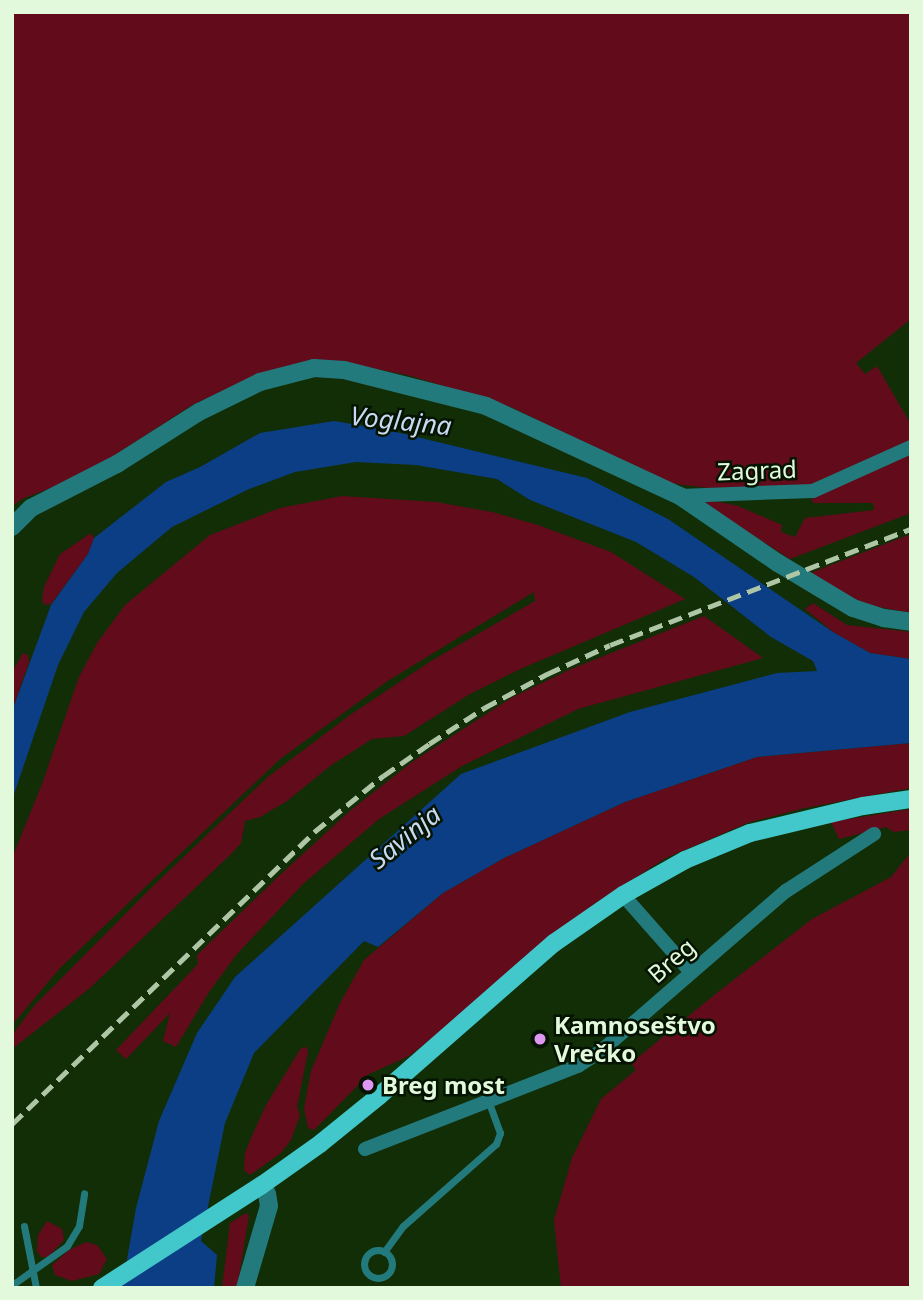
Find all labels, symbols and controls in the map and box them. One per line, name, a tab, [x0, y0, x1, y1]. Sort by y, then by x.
water label: Voglajna	[349, 400, 453, 442]
street label: Zagrad	[717, 454, 797, 486]
water label: Savinja	[363, 799, 447, 875]
street label: Breg	[641, 932, 701, 988]
place label: Kamnoseštvo Vrečko	[554, 1011, 716, 1067]
marker: Kamnoseštvo Vrečko	[532, 1031, 548, 1047]
place label: Breg most	[382, 1071, 505, 1099]
marker: Breg most	[360, 1077, 376, 1093]

